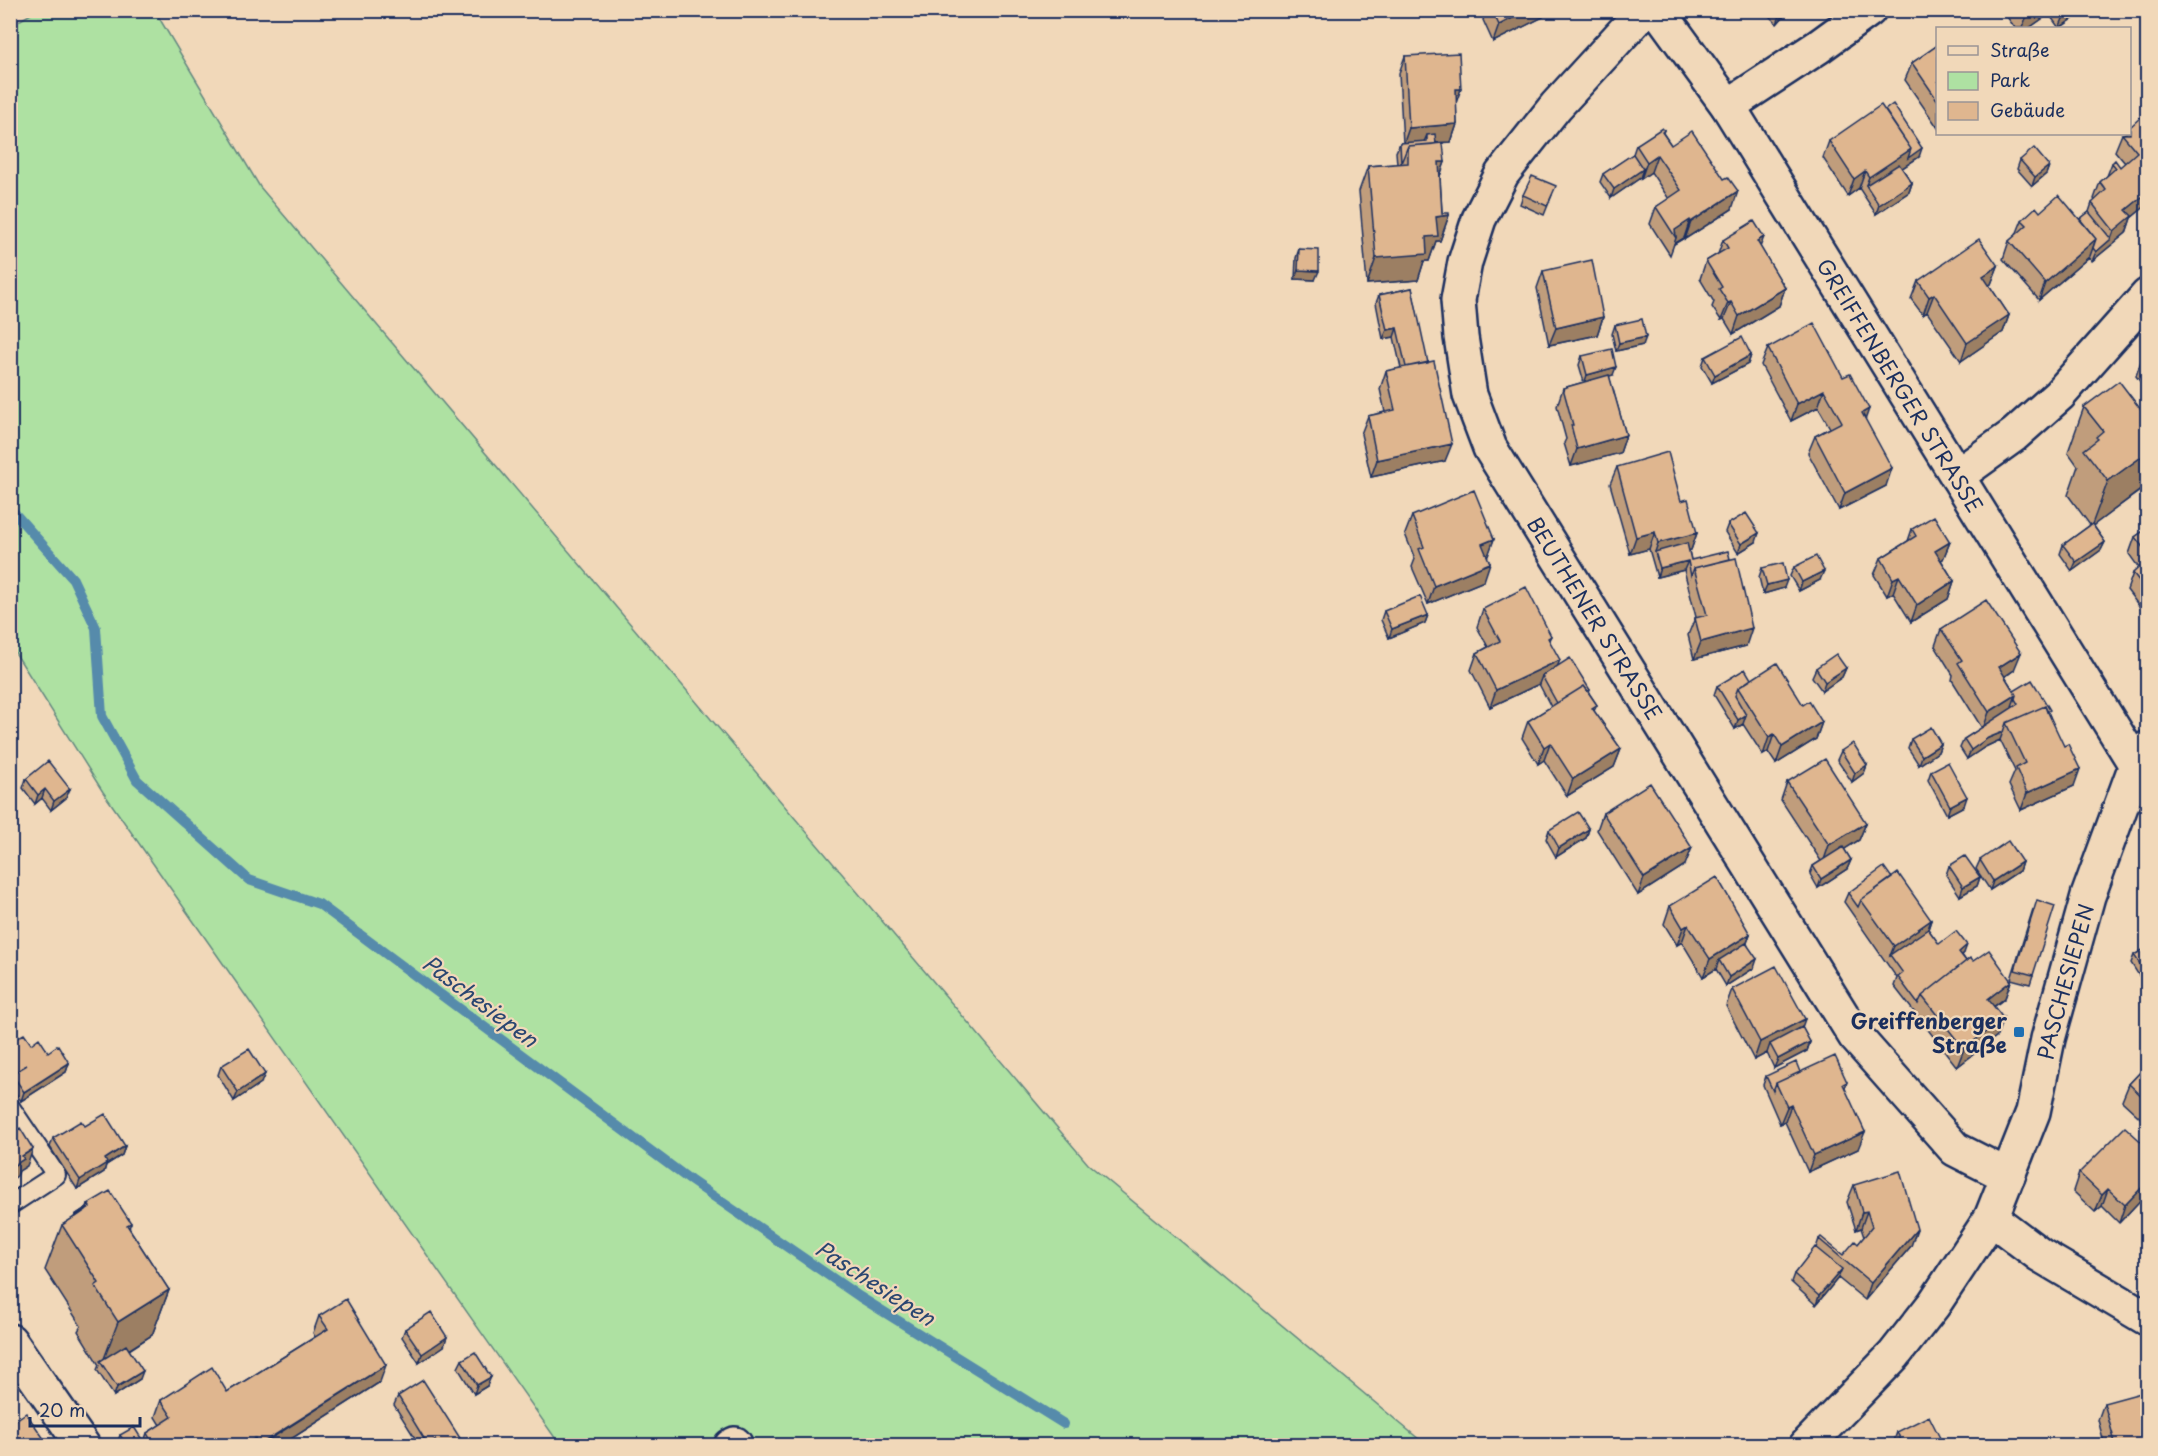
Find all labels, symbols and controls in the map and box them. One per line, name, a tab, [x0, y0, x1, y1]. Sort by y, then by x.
legend	[1936, 27, 2131, 135]
text: Straße	[1990, 36, 2050, 63]
text: Park	[1990, 66, 2030, 93]
text: Gebäude	[1990, 96, 2065, 123]
street label: GREIFFENBERGER STRASSE	[1810, 252, 1992, 518]
street label: BEUTHENER STRASSE	[1520, 510, 1671, 726]
street label: PASCHESIEPEN	[2028, 900, 2101, 1062]
water label: Paschesiepen	[416, 946, 547, 1055]
place label: Greiffenberger Straße	[1851, 1004, 2007, 1060]
marker: Greiffenberger Straße	[2012, 1025, 2026, 1039]
water label: Paschesiepen	[810, 1231, 944, 1334]
scale bar	[30, 1390, 140, 1428]
text: 20 m	[39, 1396, 85, 1423]

